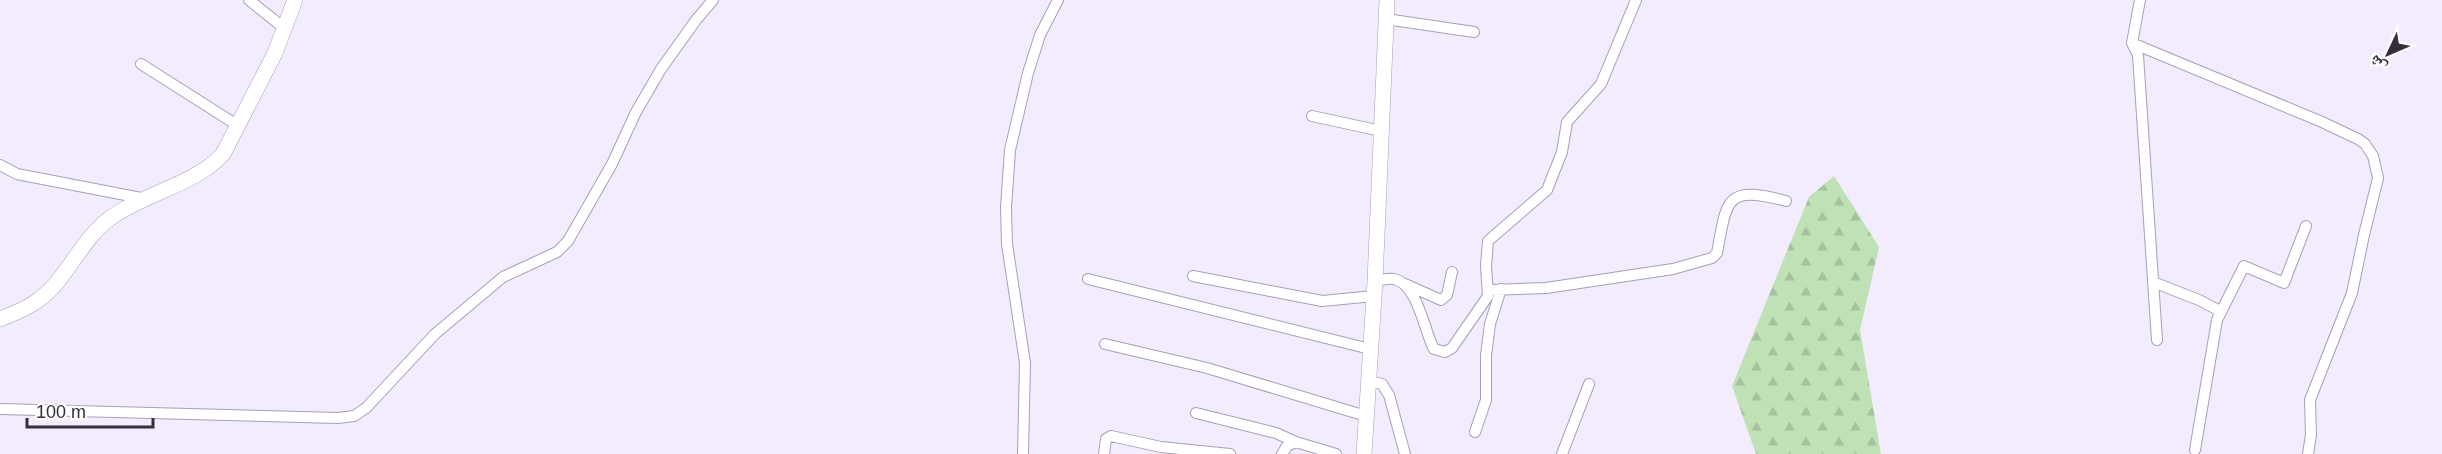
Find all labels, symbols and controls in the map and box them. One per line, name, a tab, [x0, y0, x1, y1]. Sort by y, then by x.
north arrow	[2358, 24, 2418, 84]
text: ش	[2366, 51, 2390, 76]
scale bar	[27, 391, 153, 429]
text: 100 m	[36, 402, 86, 422]

